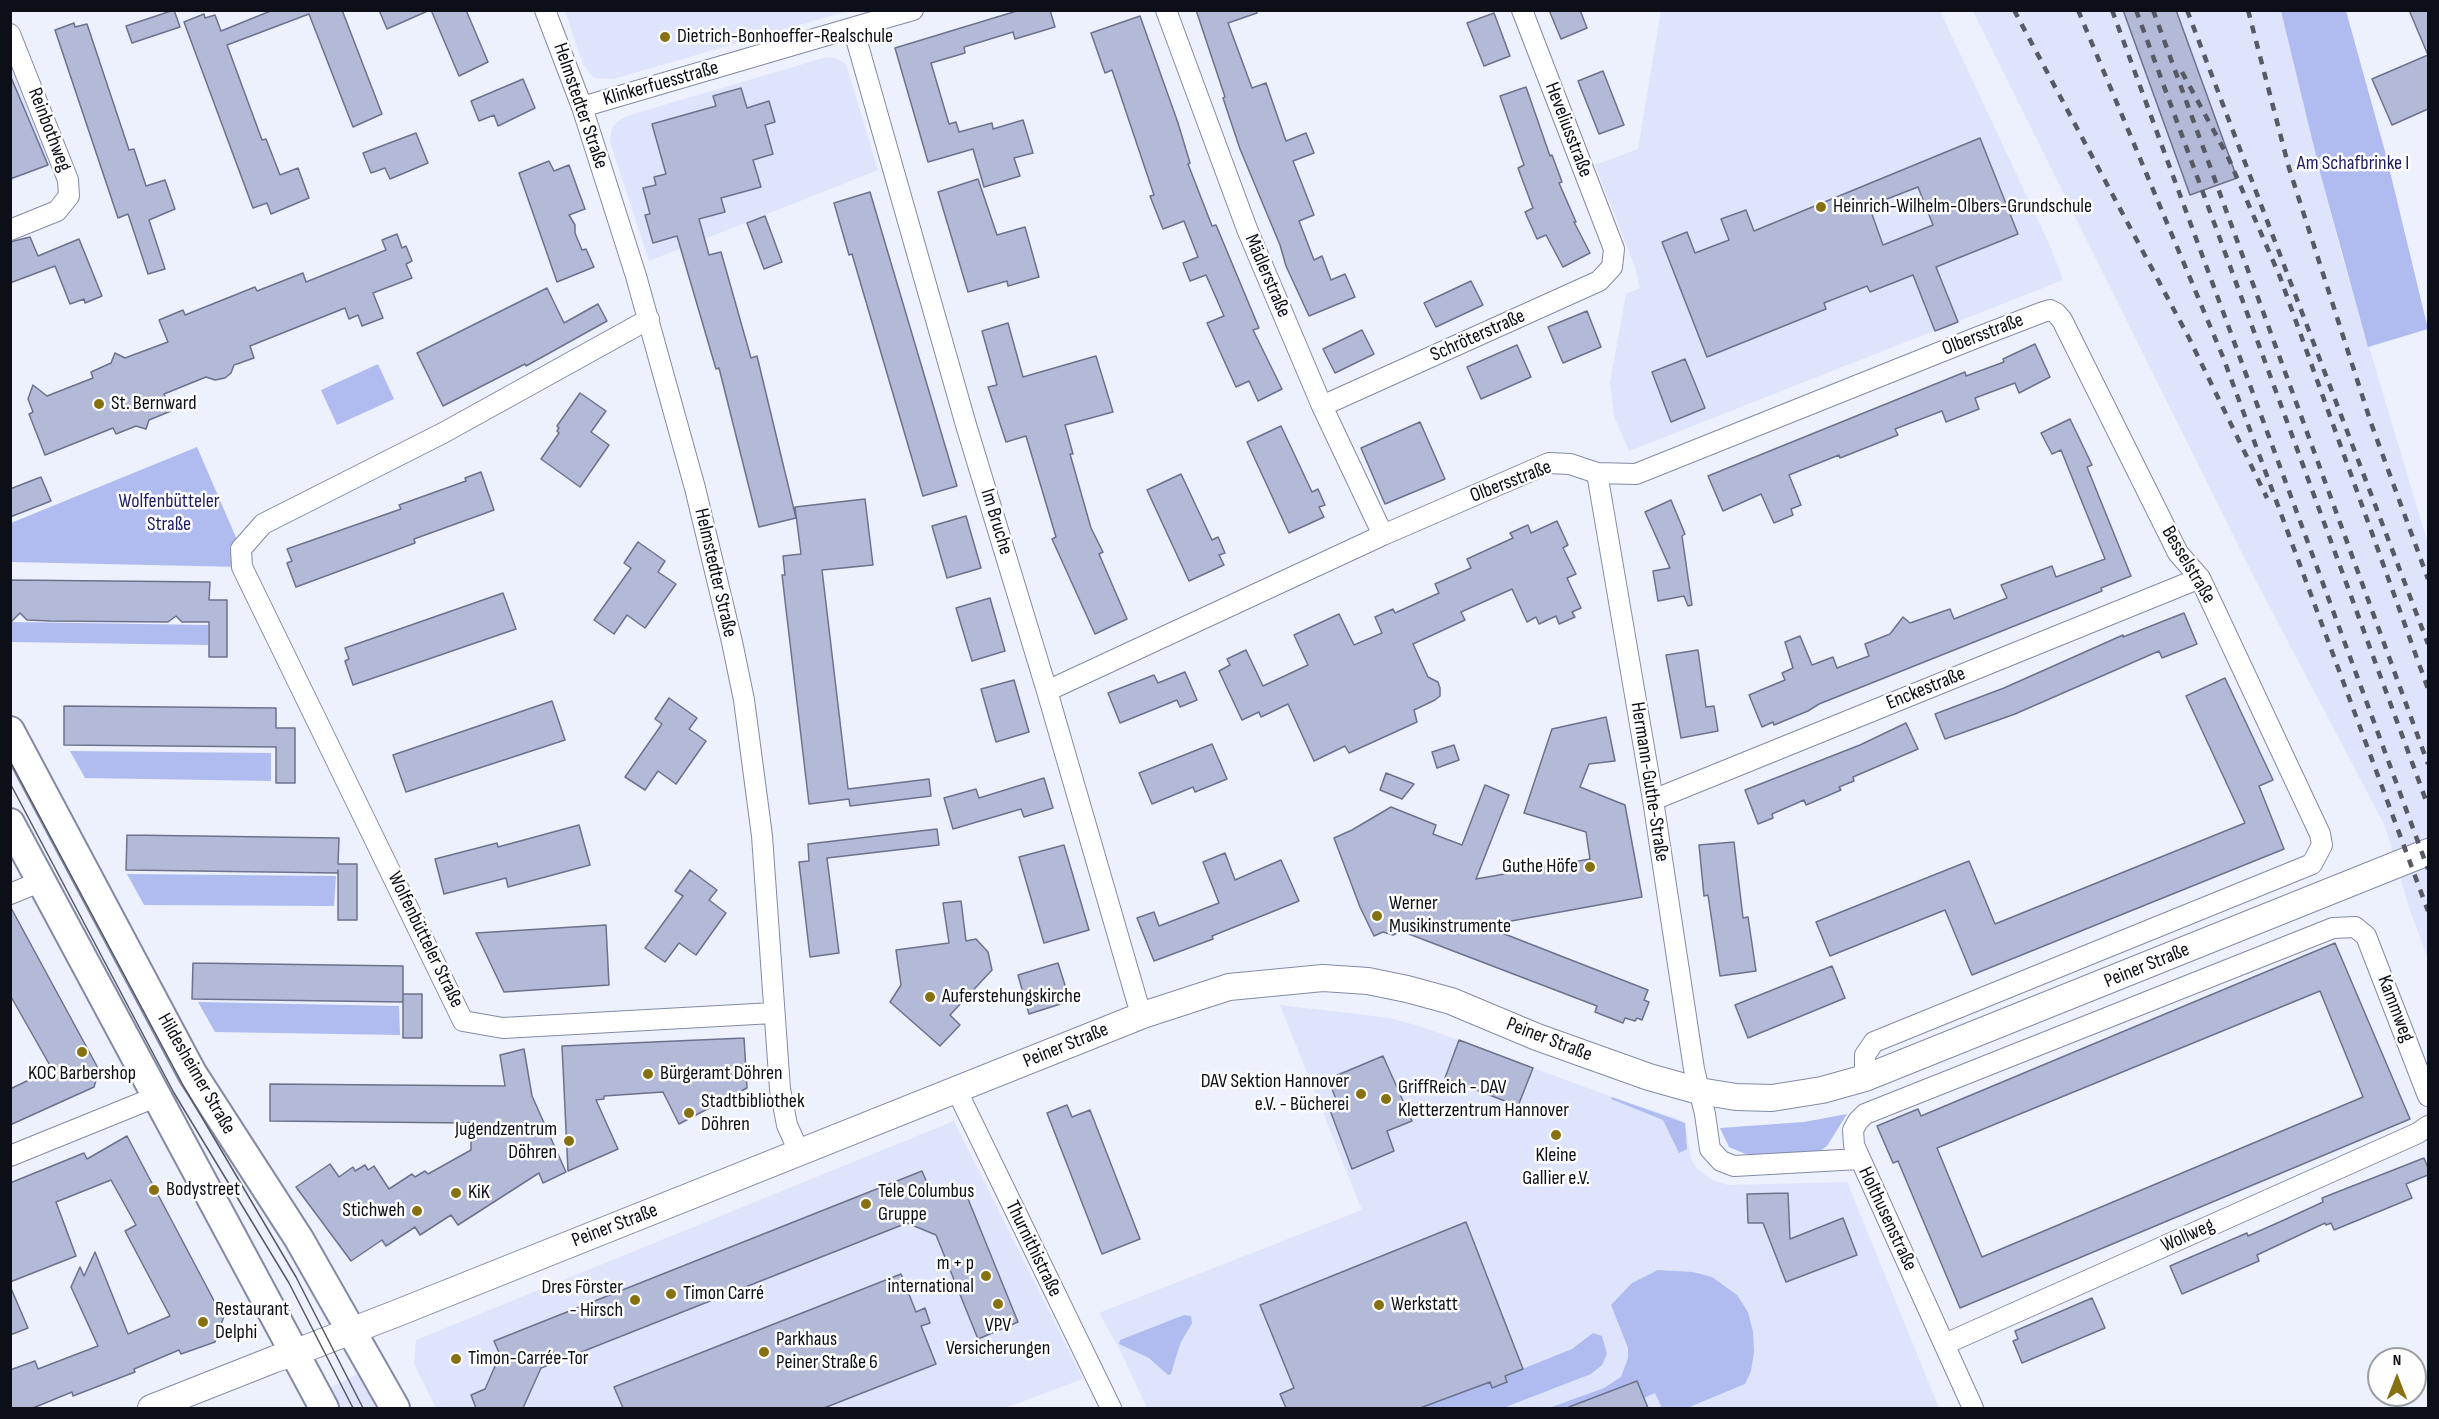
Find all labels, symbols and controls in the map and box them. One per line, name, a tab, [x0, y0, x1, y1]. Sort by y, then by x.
place label: Dietrich-Bonhoeffer-Realschule	[677, 25, 893, 49]
marker: Dietrich-Bonhoeffer-Realschule	[658, 30, 672, 44]
street label: Helmstedter Straße	[547, 40, 613, 172]
street label: Klinkerfuesstraße	[601, 56, 721, 112]
street label: Heveliusstraße	[1539, 79, 1597, 181]
street label: Reinbothweg	[22, 85, 76, 175]
park label: Am Schafbrinke I	[2297, 152, 2409, 176]
place label: Heinrich-Wilhelm-Olbers-Grundschule	[1833, 195, 2092, 219]
marker: Heinrich-Wilhelm-Olbers-Grundschule	[1814, 200, 1828, 214]
street label: Mädlerstraße	[1239, 231, 1295, 321]
street label: Schröterstraße	[1427, 304, 1529, 368]
street label: Olbersstraße	[1939, 309, 2027, 361]
place label: St. Bernward	[111, 392, 197, 416]
marker: St. Bernward	[92, 397, 106, 411]
street label: Olbersstraße	[1467, 456, 1555, 508]
street label: Im Bruche	[975, 486, 1017, 558]
park label: Wolfenbütteler Straße	[119, 490, 219, 537]
street label: Helmstedter Straße	[689, 506, 741, 640]
street label: Besselstraße	[2156, 522, 2220, 608]
street label: Enckestraße	[1883, 662, 1969, 716]
street label: Hermann-Guthe-Straße	[1625, 700, 1673, 864]
place label: Guthe Höfe	[1502, 855, 1578, 879]
marker: Guthe Höfe	[1583, 860, 1597, 874]
street label: Wolfenbütteler Straße	[382, 868, 468, 1012]
place label: Werner Musikinstrumente	[1389, 892, 1511, 939]
marker: Werner Musikinstrumente	[1370, 909, 1384, 923]
street label: Peiner Straße	[2101, 938, 2193, 994]
street label: Kammweg	[2371, 972, 2419, 1046]
place label: Auferstehungskirche	[942, 985, 1081, 1009]
marker: Auferstehungskirche	[923, 990, 937, 1004]
street label: Hildesheimer Straße	[152, 1009, 240, 1139]
street label: Peiner Straße	[1503, 1013, 1595, 1067]
street label: Peiner Straße	[1020, 1018, 1112, 1074]
marker: KOC Barbershop	[75, 1045, 89, 1059]
place label: KOC Barbershop	[28, 1062, 136, 1086]
place label: Bürgeramt Döhren	[660, 1062, 782, 1086]
marker: Bürgeramt Döhren	[641, 1067, 655, 1081]
place label: DAV Sektion Hannover e.V. - Bücherei	[1201, 1070, 1349, 1117]
place label: GriffReich - DAV Kletterzentrum Hannover	[1398, 1076, 1569, 1123]
marker: DAV Sektion Hannover e.V. - Bücherei	[1354, 1087, 1368, 1101]
place label: Stadtbibliothek Döhren	[701, 1090, 805, 1137]
marker: GriffReich - DAV Kletterzentrum Hannover	[1379, 1092, 1393, 1106]
marker: Stadtbibliothek Döhren	[682, 1106, 696, 1120]
place label: Jugendzentrum Döhren	[455, 1118, 557, 1165]
marker: Kleine Gallier e.V.	[1549, 1128, 1563, 1142]
marker: Jugendzentrum Döhren	[562, 1134, 576, 1148]
place label: Kleine Gallier e.V.	[1522, 1144, 1590, 1191]
street label: Holthusenstraße	[1852, 1163, 1922, 1275]
place label: Bodystreet	[166, 1178, 240, 1202]
place label: Tele Columbus Gruppe	[878, 1180, 974, 1227]
place label: KiK	[468, 1181, 490, 1205]
marker: Bodystreet	[147, 1183, 161, 1197]
marker: KiK	[449, 1186, 463, 1200]
marker: Tele Columbus Gruppe	[859, 1197, 873, 1211]
street label: Thurnithistraße	[999, 1197, 1067, 1301]
place label: Stichweh	[342, 1199, 405, 1223]
street label: Peiner Straße	[569, 1199, 661, 1253]
marker: Stichweh	[410, 1204, 424, 1218]
street label: Wollweg	[2158, 1214, 2218, 1258]
place label: m + p international	[888, 1252, 974, 1299]
marker: m + p international	[979, 1269, 993, 1283]
place label: Dres Förster - Hirsch	[541, 1276, 623, 1323]
place label: Timon Carré	[683, 1282, 764, 1306]
marker: Timon Carré	[664, 1287, 678, 1301]
marker: Dres Förster - Hirsch	[628, 1293, 642, 1307]
place label: Werkstatt	[1391, 1293, 1458, 1317]
marker: VPV Versicherungen	[991, 1297, 1005, 1311]
place label: Restaurant Delphi	[215, 1298, 289, 1345]
marker: Werkstatt	[1372, 1298, 1386, 1312]
place label: VPV Versicherungen	[946, 1314, 1050, 1361]
marker: Restaurant Delphi	[196, 1315, 210, 1329]
place label: Parkhaus Peiner Straße 6	[776, 1328, 878, 1375]
marker: Parkhaus Peiner Straße 6	[757, 1345, 771, 1359]
place label: Timon-Carrée-Tor	[468, 1347, 588, 1371]
north arrow	[2367, 1347, 2427, 1407]
text: N	[2393, 1351, 2401, 1370]
marker: Timon-Carrée-Tor	[449, 1352, 463, 1366]

